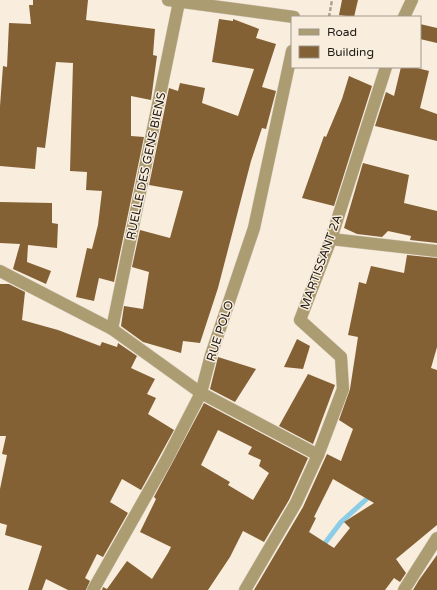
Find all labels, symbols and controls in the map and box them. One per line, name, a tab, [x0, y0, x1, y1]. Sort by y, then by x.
legend	[291, 16, 421, 68]
text: Road	[327, 25, 357, 39]
text: Building	[327, 45, 374, 59]
street label: RUELLE DES GENS BIENS	[124, 91, 168, 241]
street label: MARTISSANT 2A	[297, 213, 345, 311]
street label: RUE POLO	[204, 299, 236, 363]

